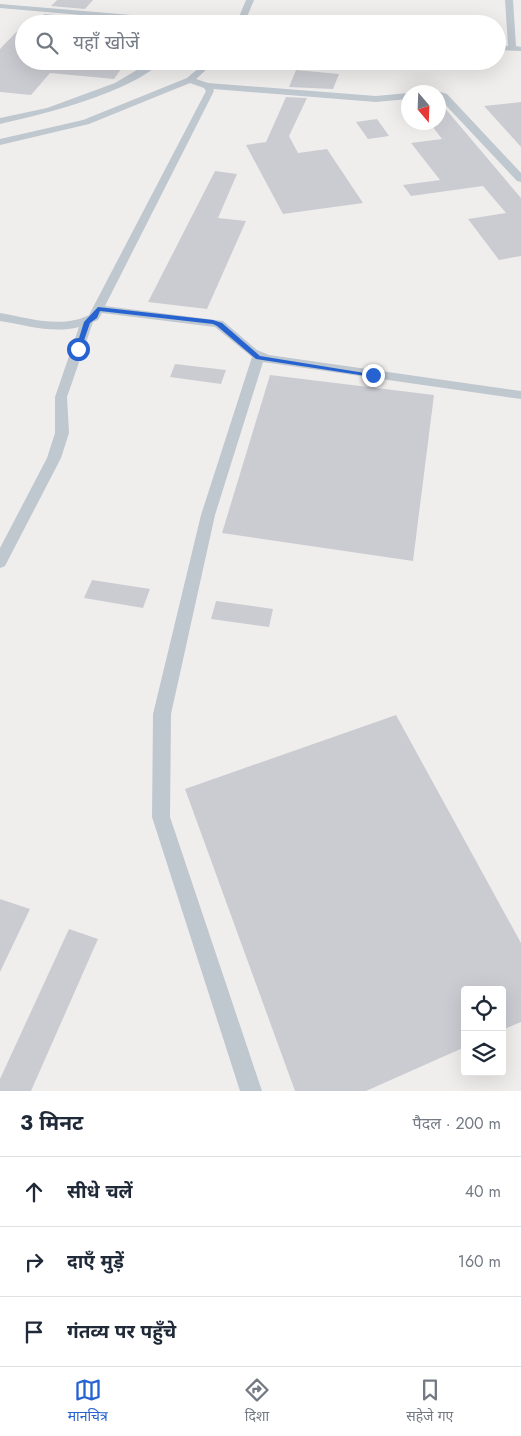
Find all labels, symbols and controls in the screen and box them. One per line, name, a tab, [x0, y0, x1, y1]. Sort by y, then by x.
search box	[15, 15, 506, 70]
icon: search	[33, 29, 61, 57]
text: यहाँ खोजें	[73, 29, 139, 56]
north arrow	[401, 85, 446, 130]
route start	[67, 338, 90, 361]
route end	[362, 364, 385, 387]
map controls	[461, 986, 506, 1076]
button: locate	[461, 986, 506, 1031]
button: layers	[461, 1031, 506, 1076]
text: 3 मिनट	[20, 1108, 83, 1138]
text: पैदल · 200 m	[413, 1112, 501, 1135]
icon: ahead	[20, 1178, 48, 1206]
text: सीधे चलें	[67, 1178, 133, 1205]
text: 40 m	[465, 1180, 501, 1203]
icon: right	[20, 1248, 48, 1276]
text: दाएँ मुड़ें	[67, 1248, 124, 1275]
text: 160 m	[458, 1250, 501, 1273]
icon: arrive	[20, 1318, 48, 1346]
text: गंतव्य पर पहुँचे	[67, 1318, 176, 1345]
tab: मानचित्र	[68, 1376, 108, 1427]
tab: दिशा	[243, 1376, 271, 1427]
tab: सहेजे गए	[406, 1376, 453, 1427]

